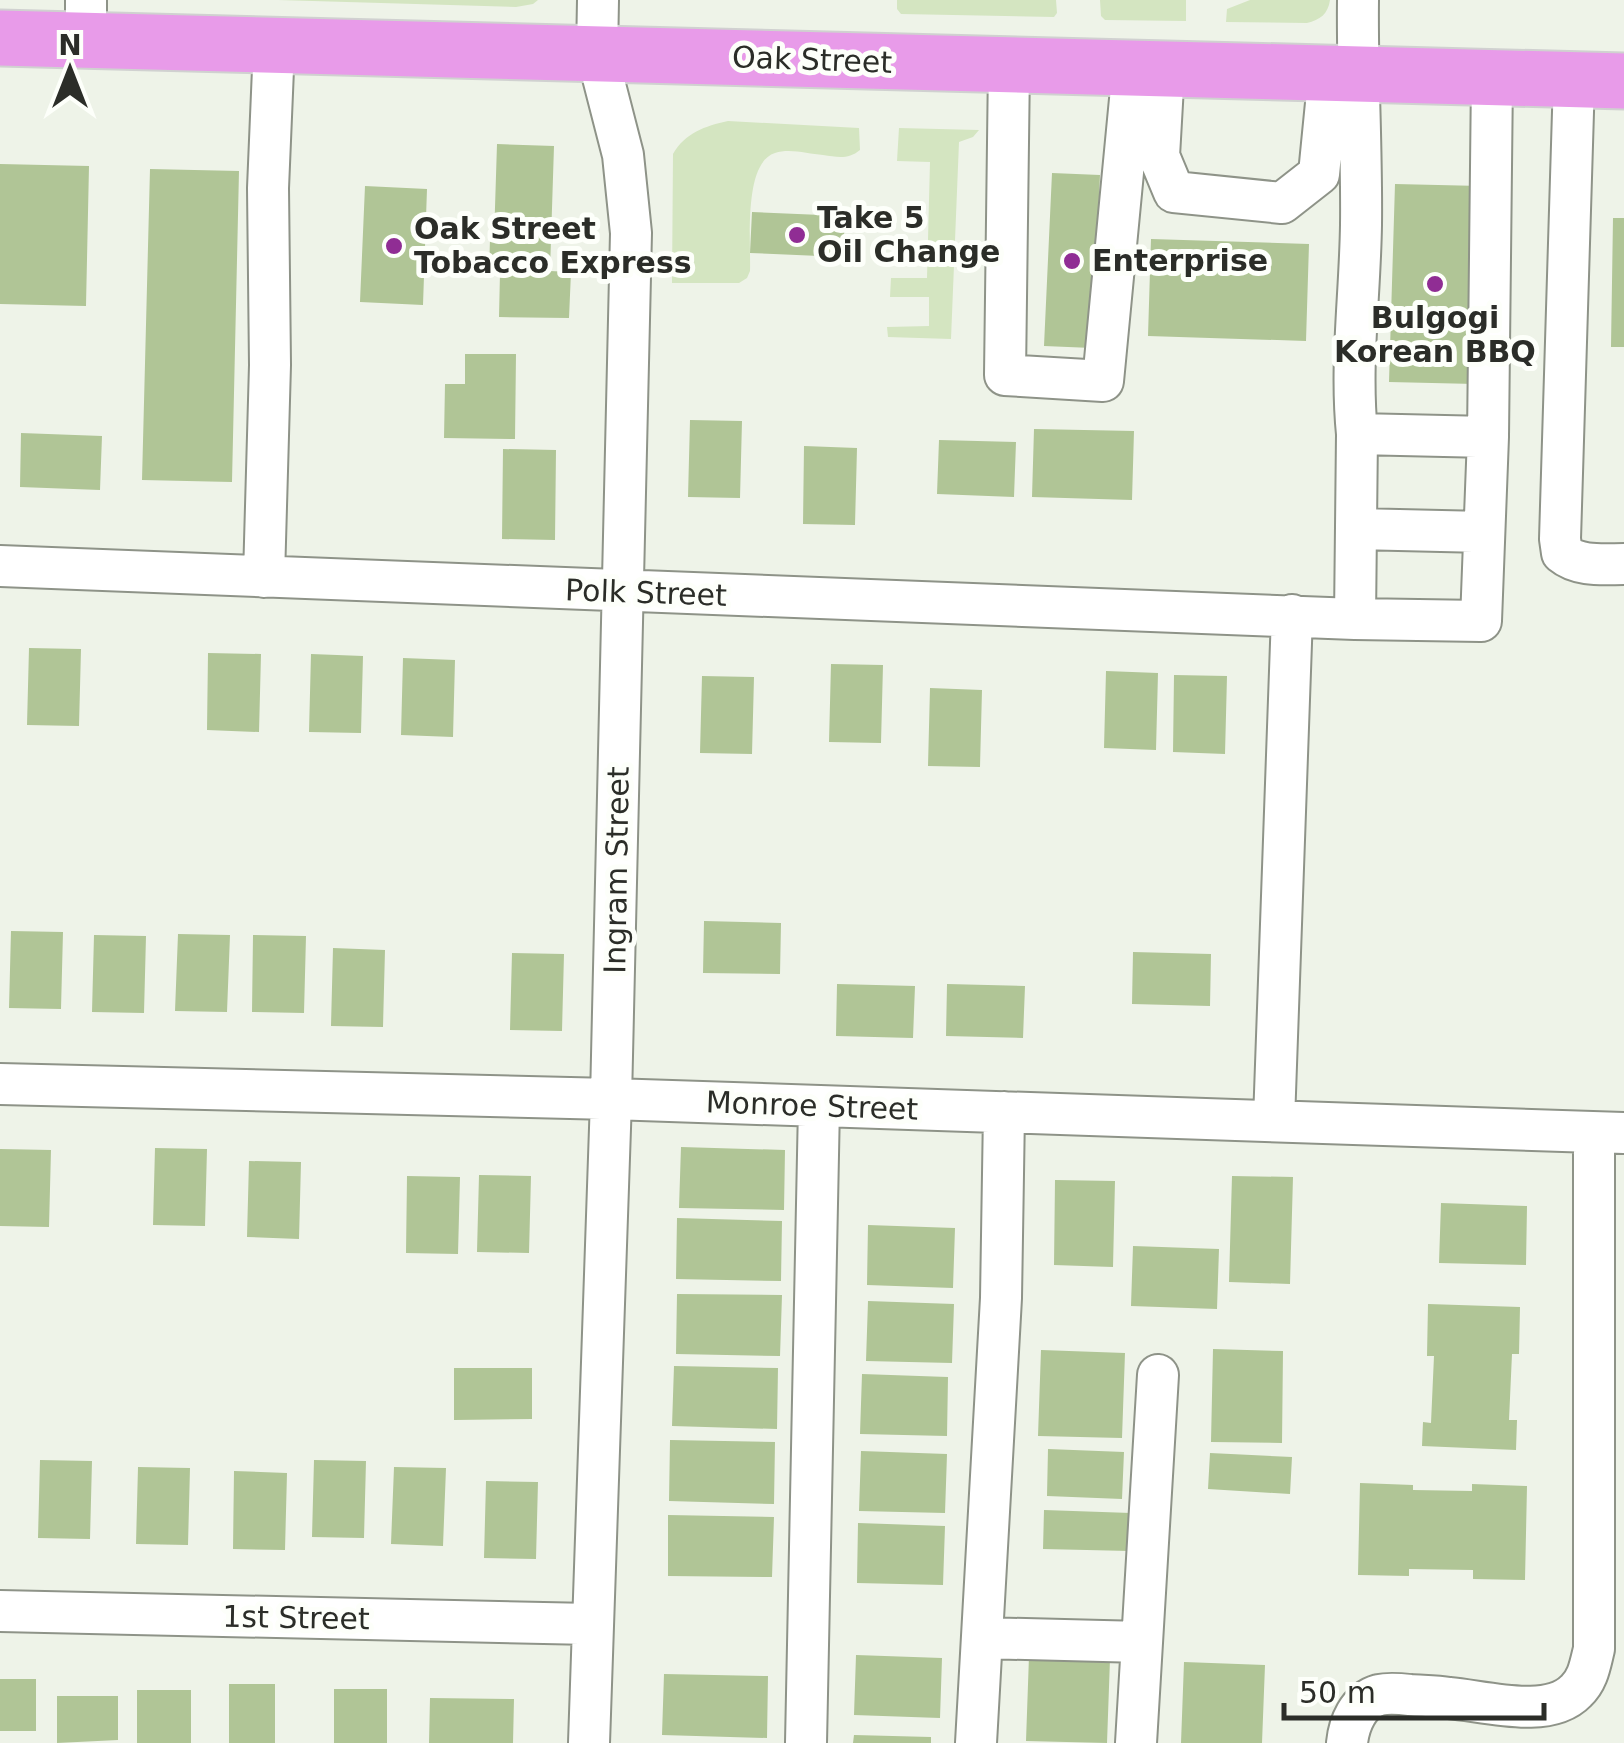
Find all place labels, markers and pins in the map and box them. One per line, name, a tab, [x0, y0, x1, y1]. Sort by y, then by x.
place label: Take 5 Oil Change	[817, 200, 1000, 269]
place label: Oak Street Tobacco Express	[414, 211, 692, 280]
marker: Take 5 Oil Change	[786, 224, 808, 246]
marker: Oak Street Tobacco Express	[383, 235, 405, 257]
place label: Enterprise	[1092, 243, 1268, 278]
marker: Enterprise	[1061, 250, 1083, 272]
marker: Bulgogi Korean BBQ	[1424, 273, 1446, 295]
place label: Bulgogi Korean BBQ	[1334, 300, 1536, 369]

